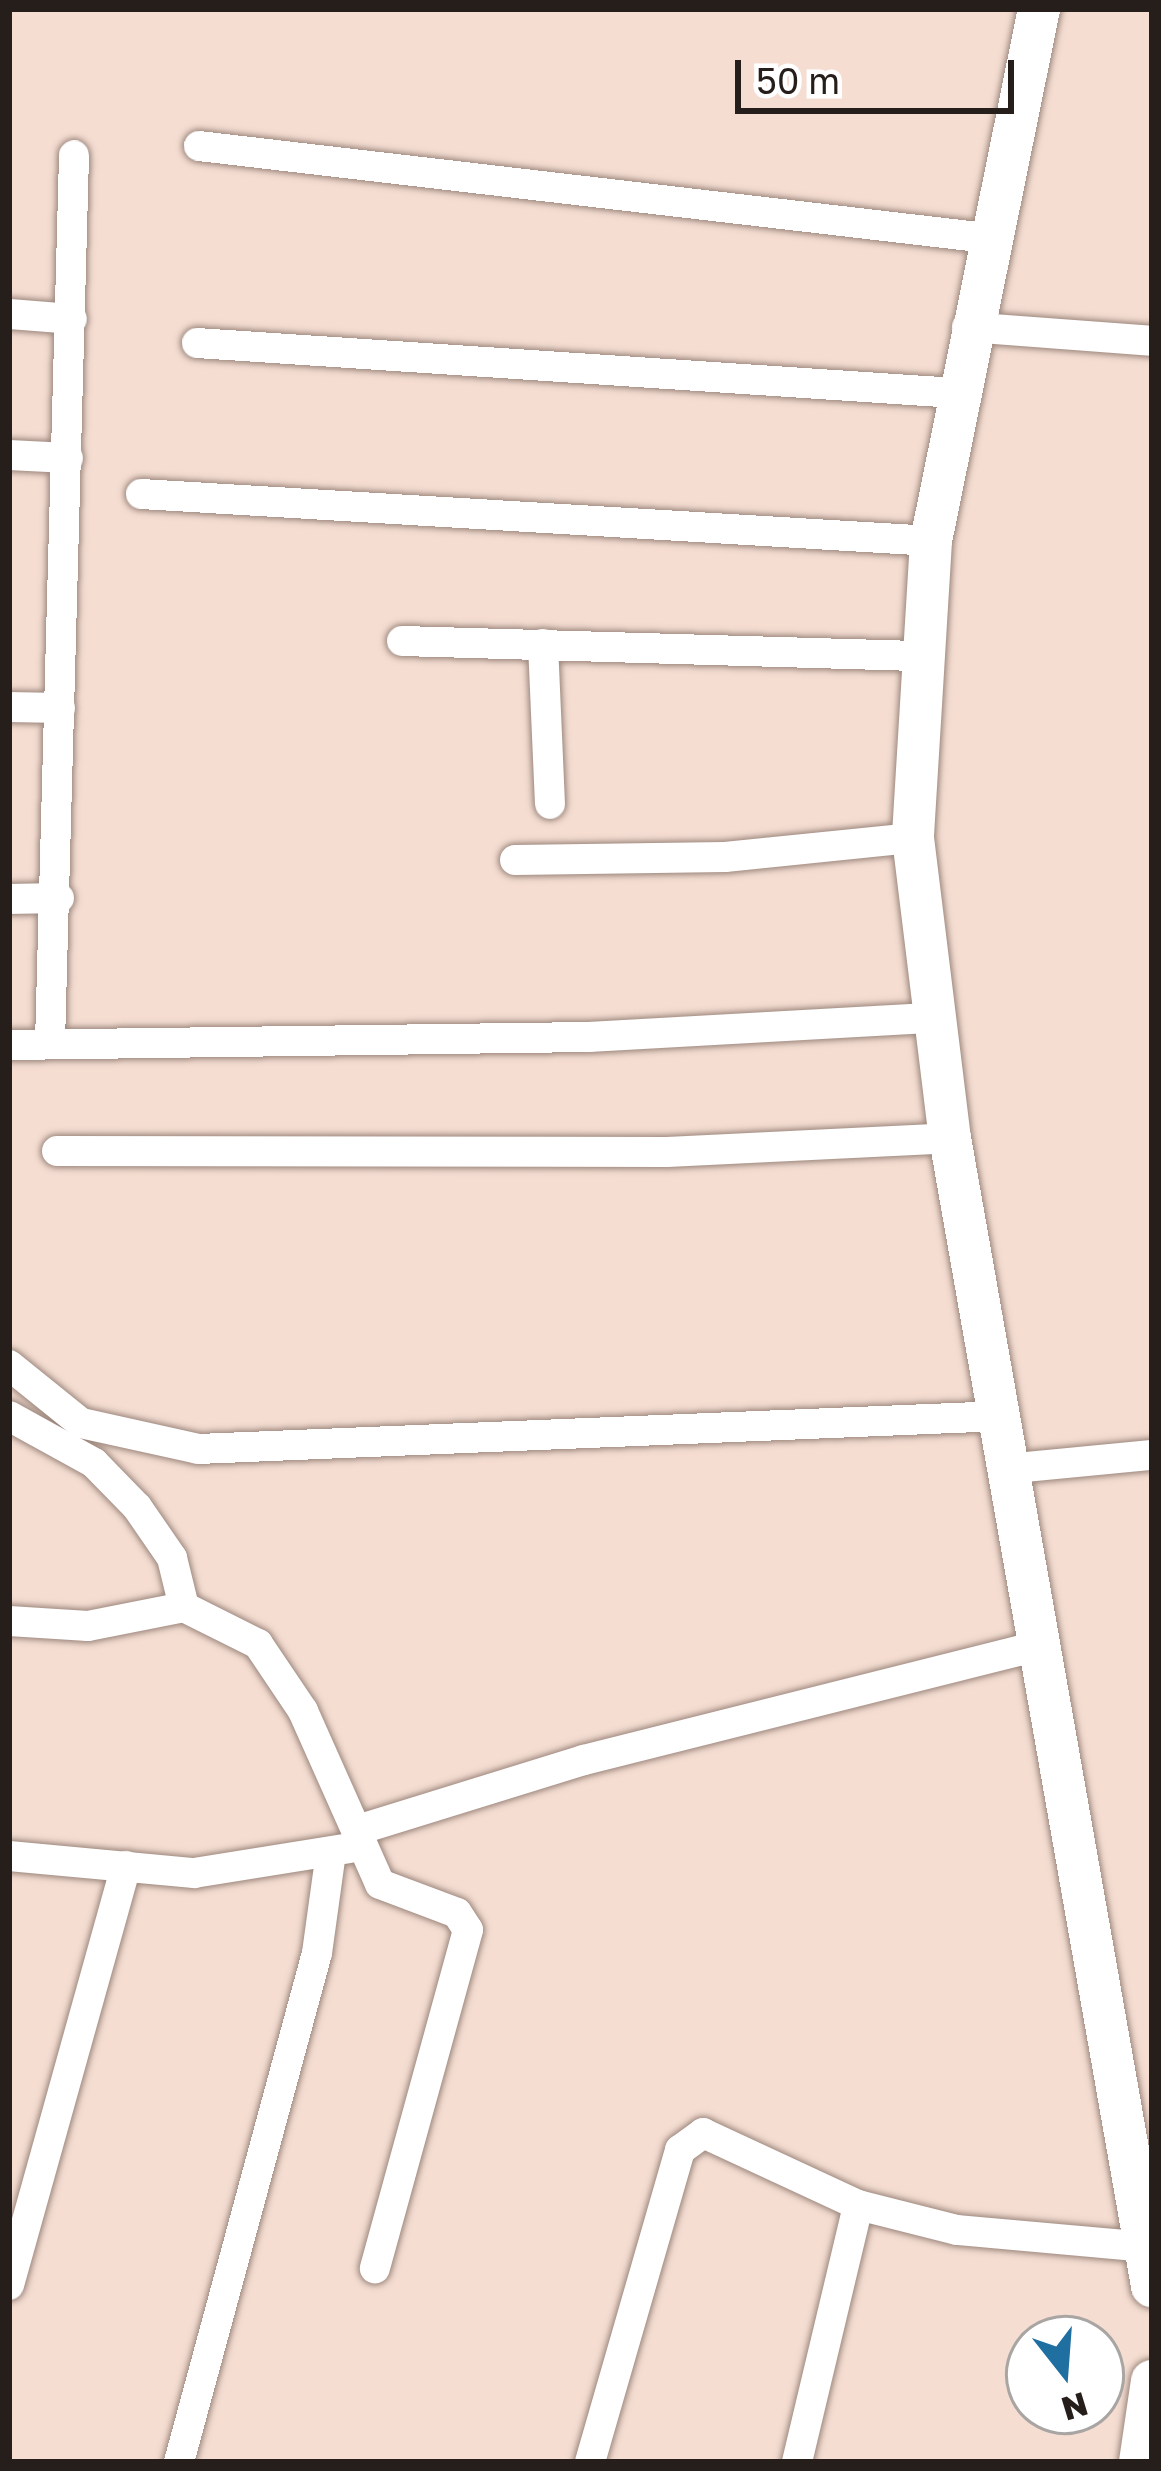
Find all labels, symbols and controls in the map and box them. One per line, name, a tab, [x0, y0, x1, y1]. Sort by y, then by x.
scale bar	[741, 36, 1020, 110]
text: 50 m	[756, 59, 840, 102]
north arrow	[1005, 2315, 1125, 2435]
text: N	[1057, 2385, 1092, 2429]

